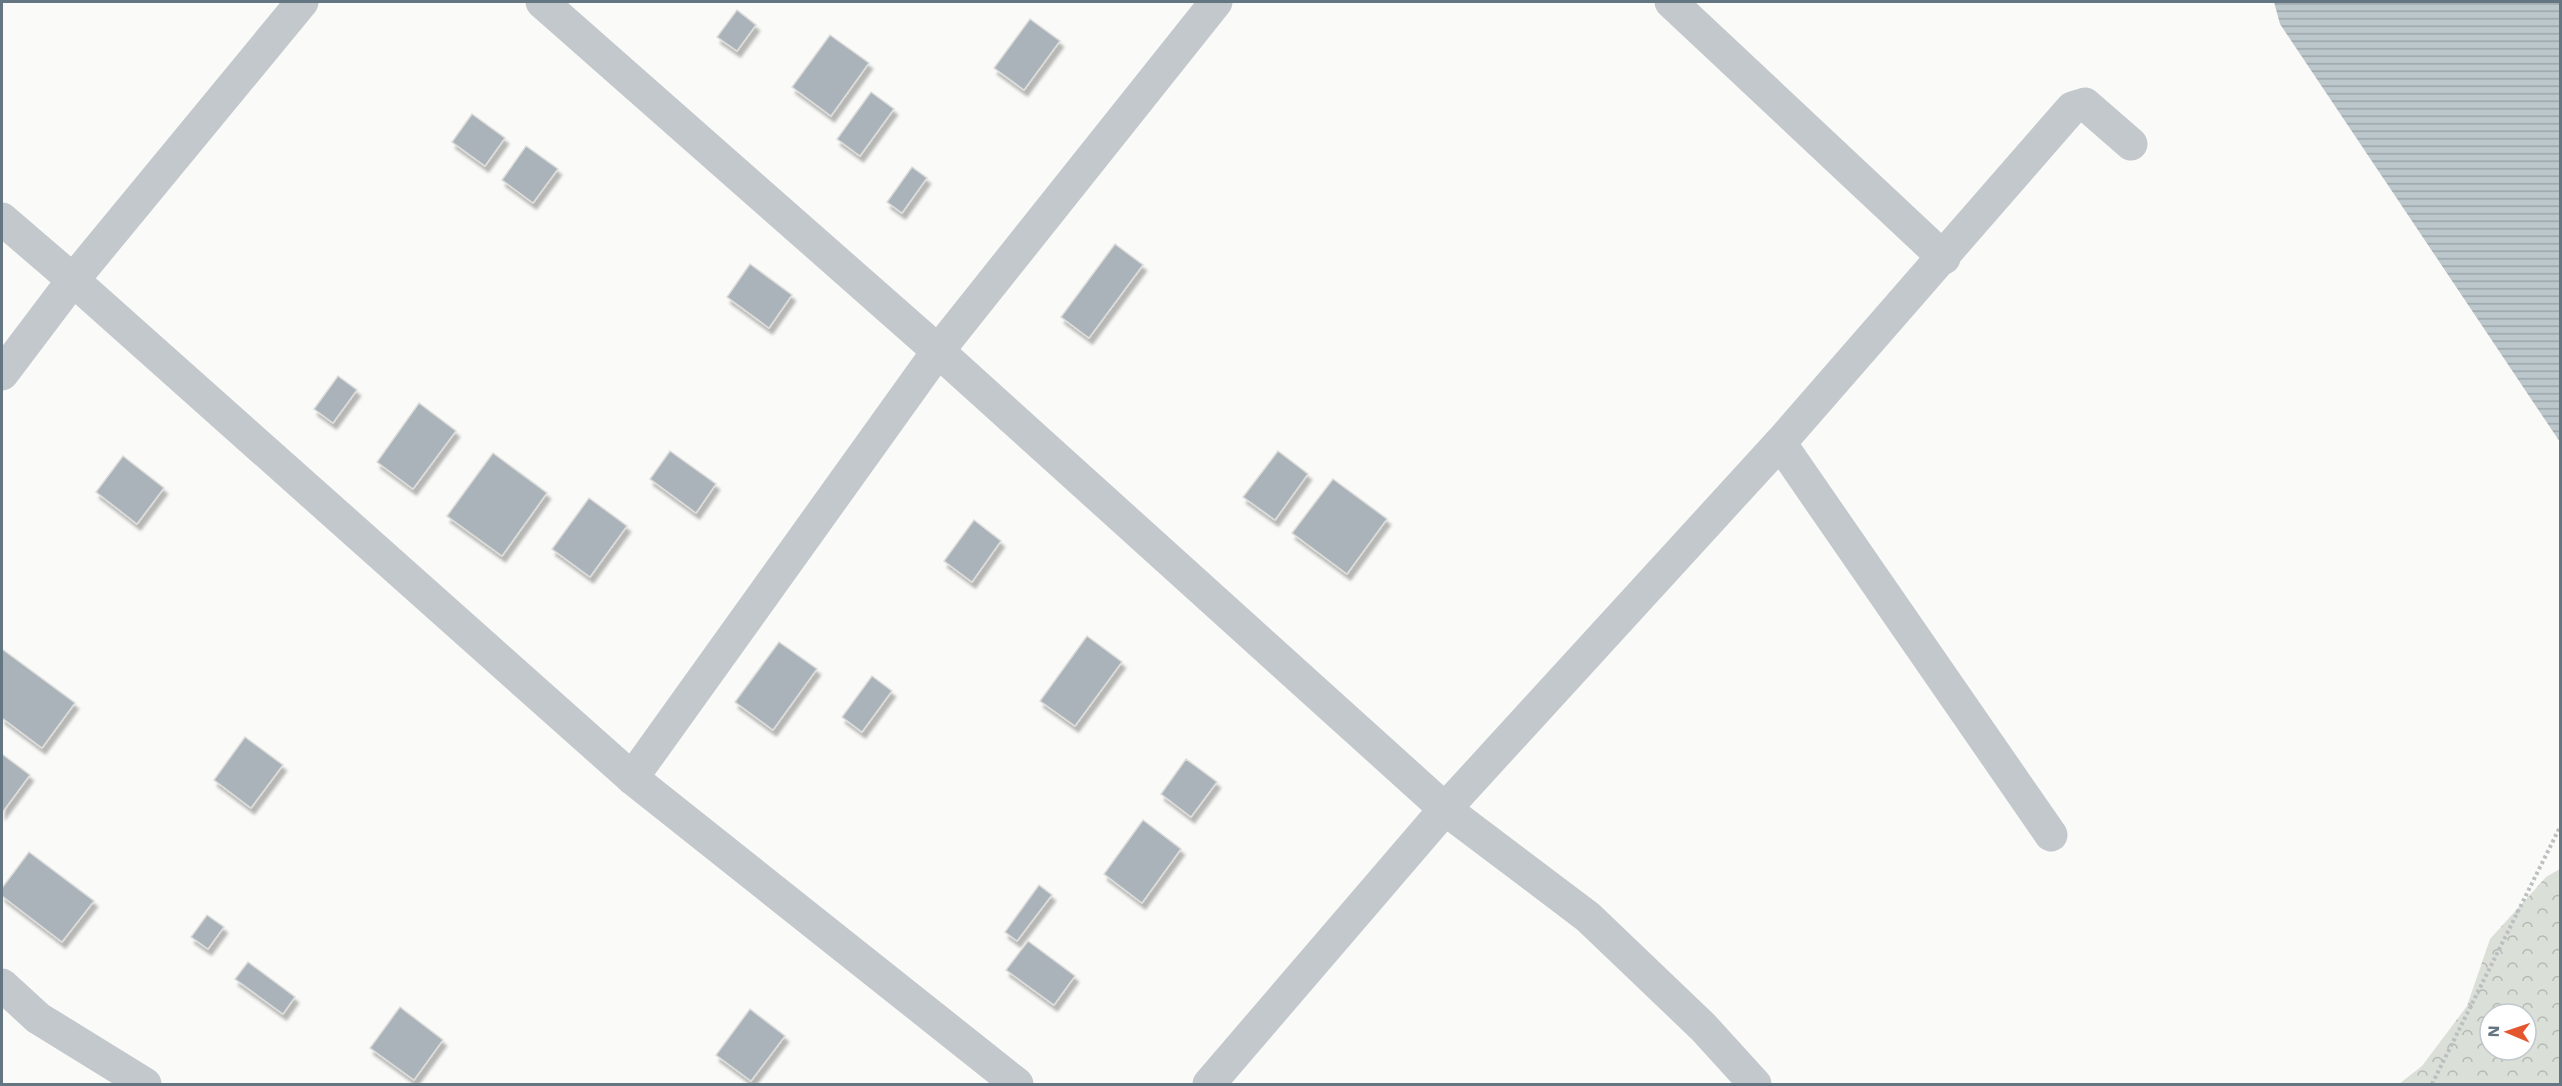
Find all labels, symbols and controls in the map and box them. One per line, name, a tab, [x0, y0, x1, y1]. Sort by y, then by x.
north arrow	[2478, 1002, 2538, 1062]
text: N	[2484, 1025, 2503, 1038]

